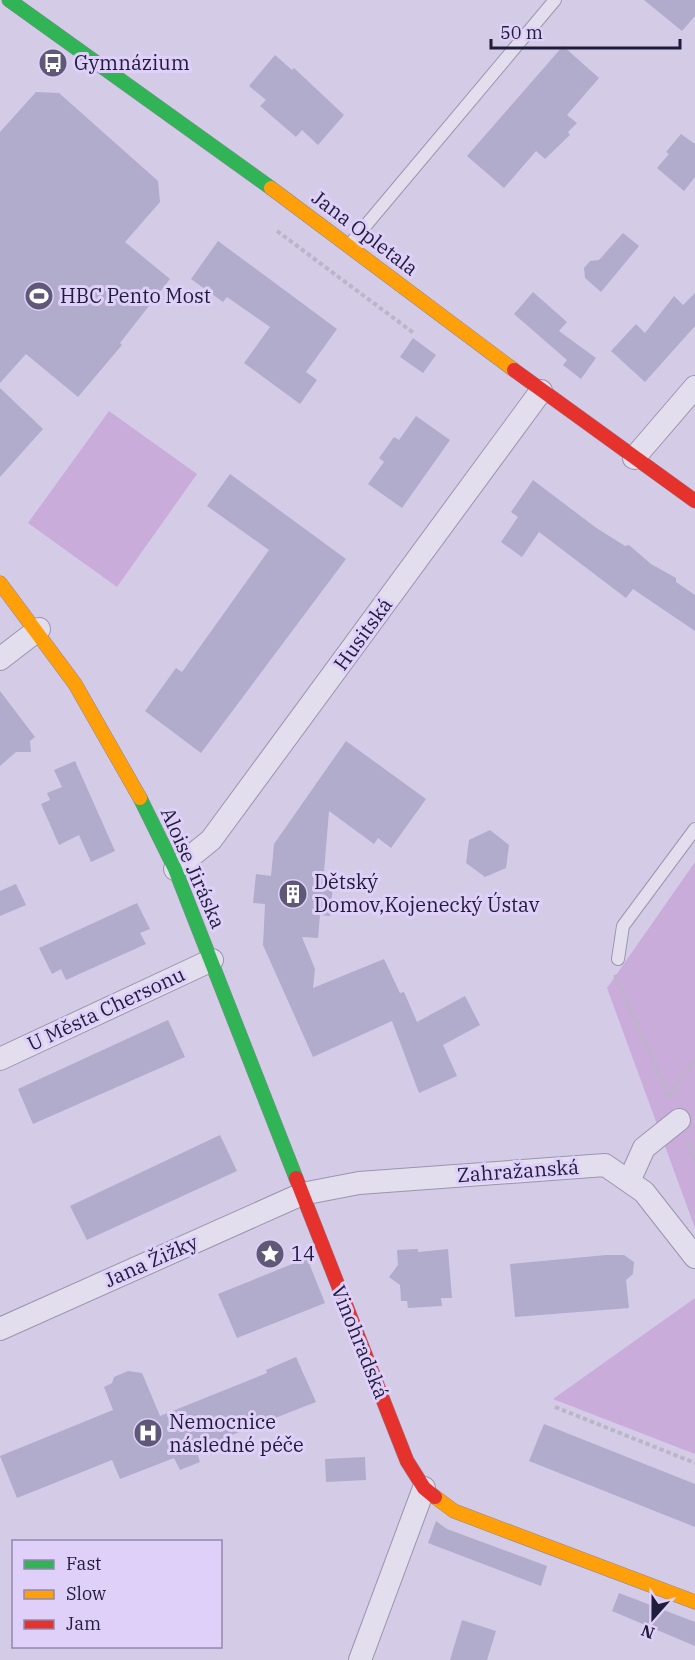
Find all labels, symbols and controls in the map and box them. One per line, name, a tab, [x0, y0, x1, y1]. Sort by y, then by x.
scale bar	[491, 12, 680, 50]
text: 50 m	[500, 21, 543, 44]
bus stop icon: Gymnázium	[37, 47, 69, 79]
place label: Gymnázium	[74, 49, 190, 76]
street label: Jana Opletala	[307, 184, 424, 281]
sports icon: HBC Pento Most	[23, 280, 55, 312]
place label: HBC Pento Most	[60, 282, 211, 309]
street label: Husitská	[327, 592, 398, 675]
street label: Aloise Jiráska	[155, 803, 232, 933]
place label: Dětský Domov,Kojenecký Ústav	[314, 868, 540, 918]
building icon: Dětský Domov,Kojenecký Ústav	[277, 878, 309, 910]
street label: U Města Chersonu	[23, 960, 189, 1057]
street label: Zahražanská	[456, 1153, 580, 1188]
street label: Jana Žižky	[100, 1228, 202, 1293]
place icon: 14	[254, 1238, 286, 1270]
place label: 14	[291, 1240, 315, 1267]
street label: Vinohradská	[325, 1281, 395, 1403]
place label: Nemocnice následné péče	[169, 1408, 304, 1458]
hospital icon: Nemocnice následné péče	[132, 1417, 164, 1449]
legend	[12, 1540, 222, 1648]
text: Fast	[66, 1552, 101, 1575]
text: Slow	[66, 1582, 106, 1605]
north arrow	[623, 1588, 683, 1648]
text: Jam	[66, 1612, 101, 1635]
text: N	[638, 1620, 657, 1644]

